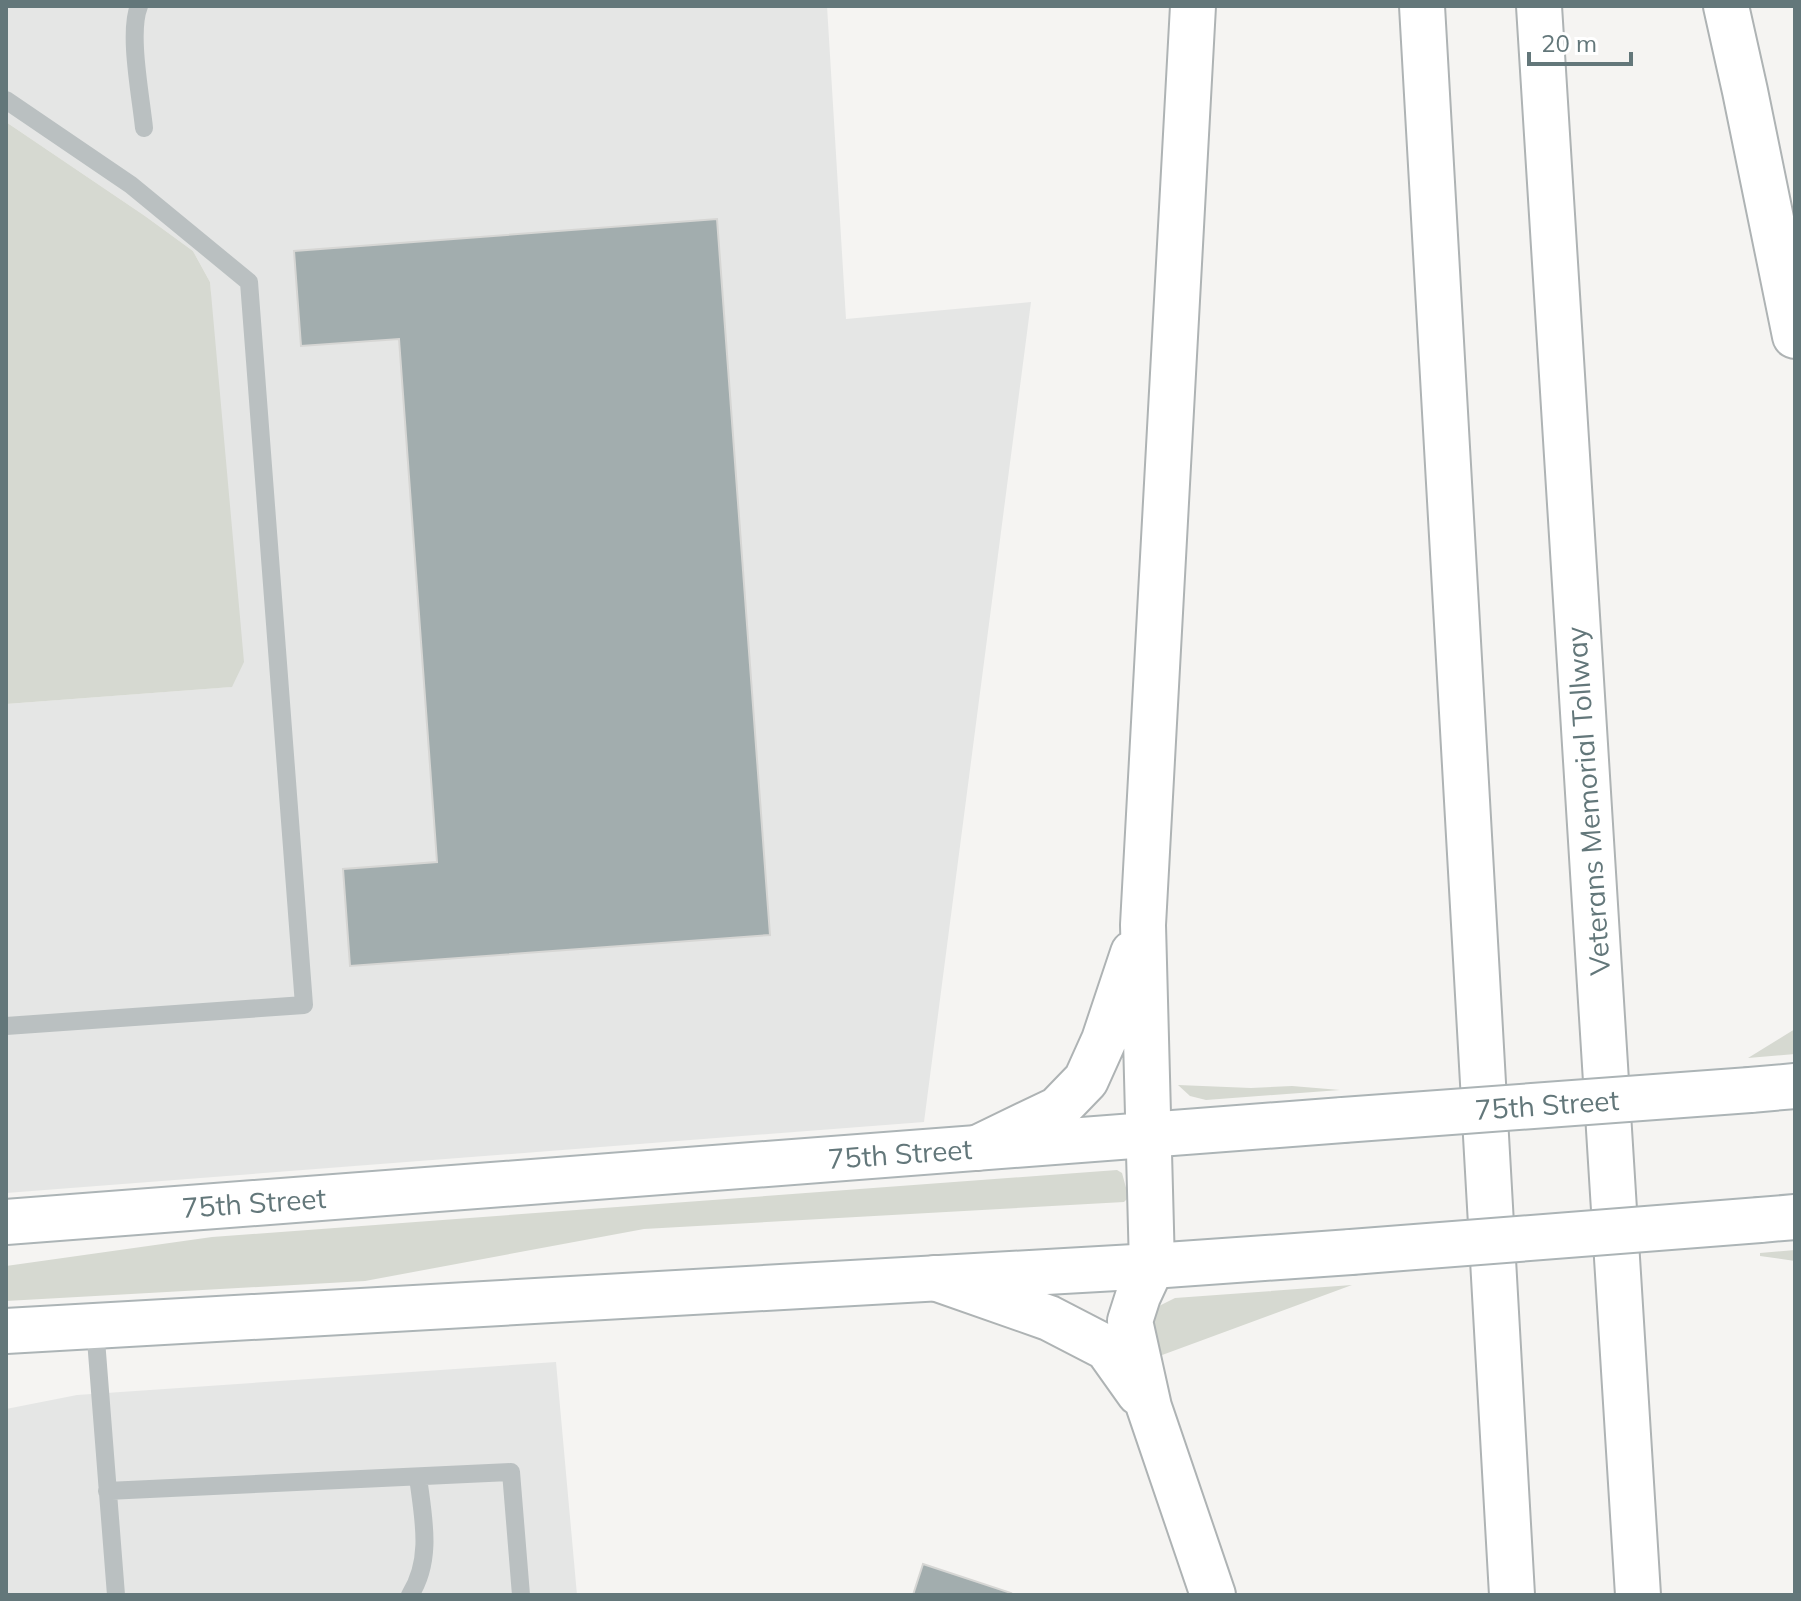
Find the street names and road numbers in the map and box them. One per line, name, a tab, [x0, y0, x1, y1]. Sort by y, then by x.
street label: Veterans Memorial Tollway	[1558, 625, 1617, 977]
street label: 75th Street	[1474, 1082, 1620, 1127]
street label: 75th Street	[827, 1131, 973, 1176]
street label: 75th Street	[181, 1180, 327, 1225]

